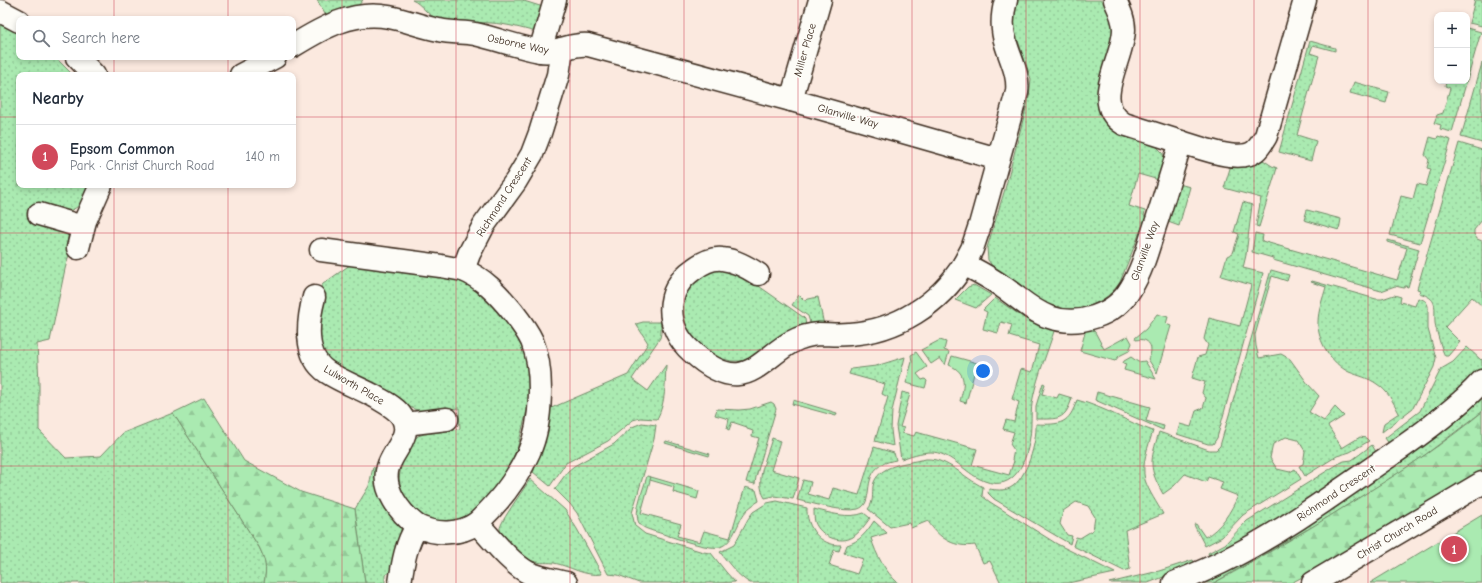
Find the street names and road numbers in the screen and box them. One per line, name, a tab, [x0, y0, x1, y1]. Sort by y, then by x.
street label: Miller Place	[791, 21, 819, 78]
street label: Osborne Way	[486, 31, 550, 57]
street label: Glanville Way	[816, 101, 880, 131]
street label: Richmond Crescent	[474, 154, 535, 239]
street label: Glanville Way	[1128, 219, 1162, 283]
street label: Lulworth Place	[321, 362, 387, 408]
street label: Richmond Crescent	[1294, 461, 1378, 524]
street label: Christ Church Road	[1354, 504, 1440, 562]

